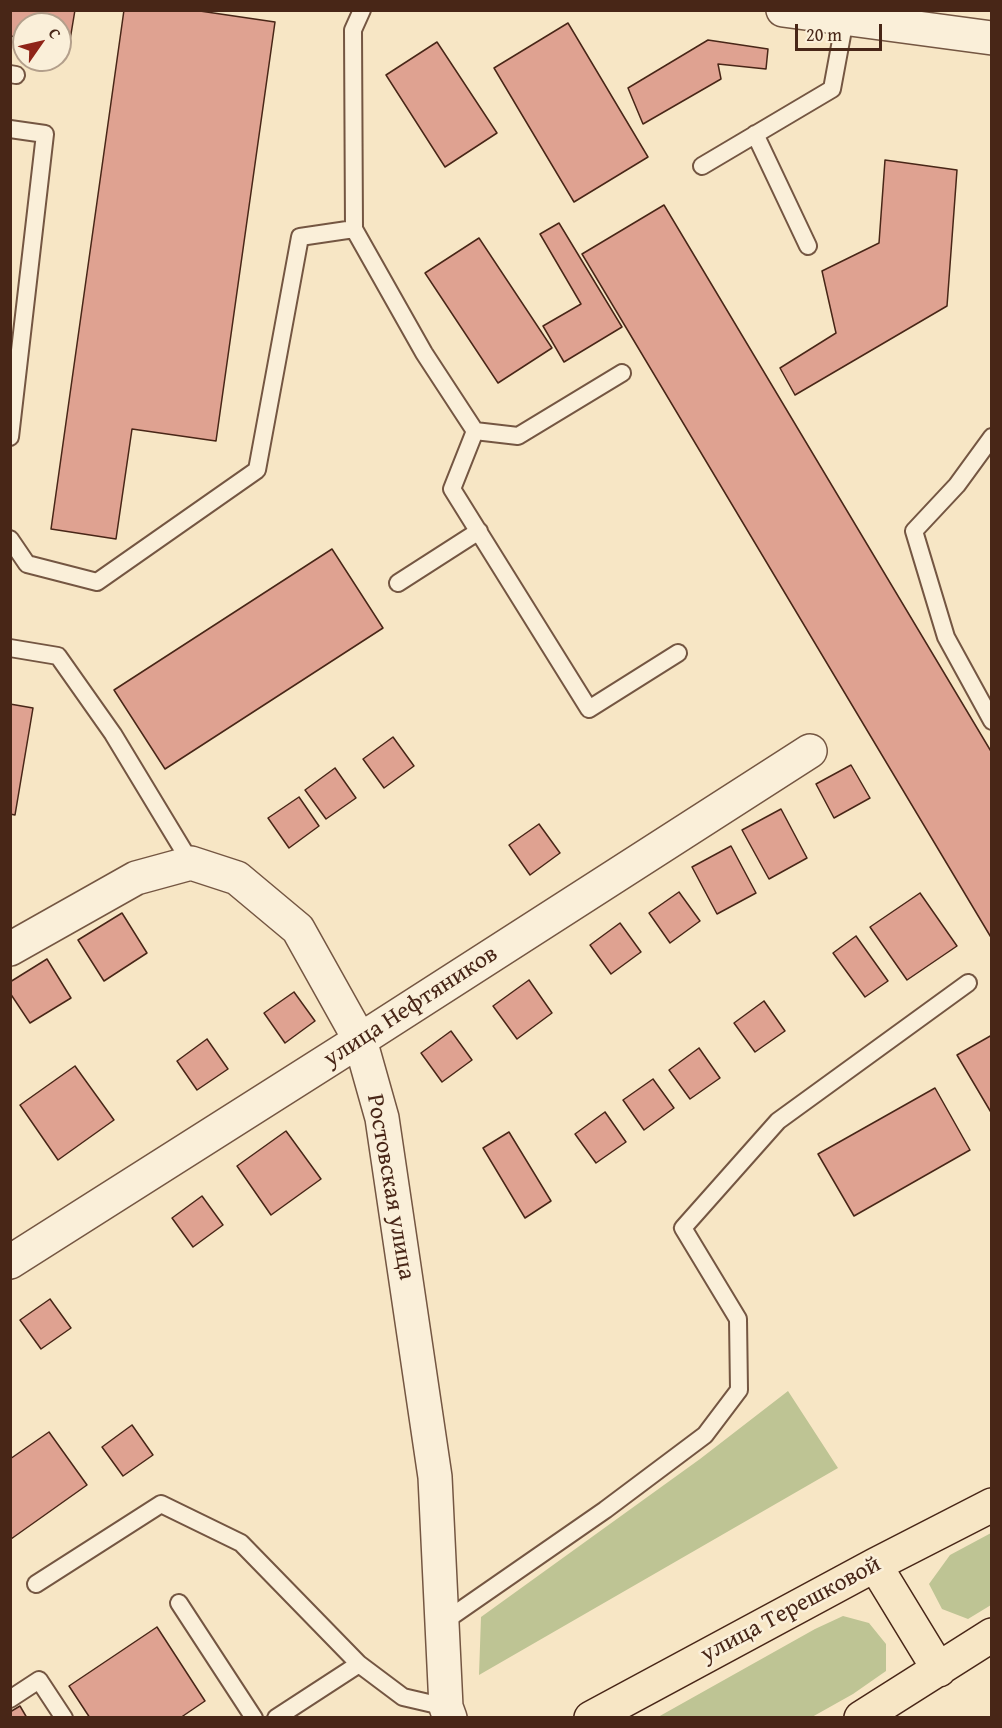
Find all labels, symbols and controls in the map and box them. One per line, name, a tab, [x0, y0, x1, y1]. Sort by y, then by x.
north arrow	[12, 12, 72, 72]
scale bar	[798, 12, 885, 50]
text: 20 m	[806, 21, 842, 48]
text: С	[43, 23, 68, 44]
street label: улица Нефтяников	[319, 940, 503, 1074]
street label: Ростовская улица	[359, 1092, 421, 1282]
street label: улица Терешковой	[696, 1550, 886, 1670]

